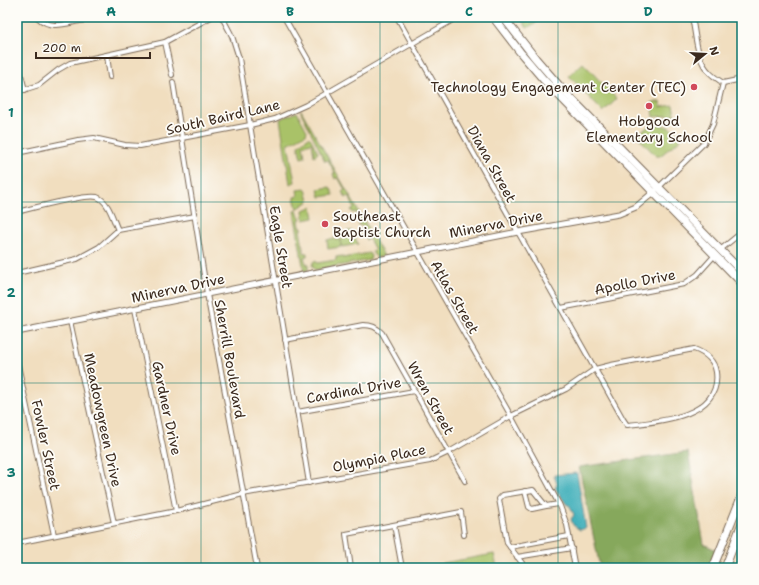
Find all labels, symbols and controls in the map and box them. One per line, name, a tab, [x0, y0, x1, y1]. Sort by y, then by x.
text: A	[106, 3, 116, 20]
text: B	[286, 3, 294, 20]
text: C	[465, 3, 473, 20]
text: D	[643, 3, 653, 20]
scale bar	[36, 34, 150, 60]
north arrow	[685, 34, 725, 74]
text: 200 m	[42, 40, 81, 56]
text: N	[706, 45, 723, 58]
place label: Technology Engagement Center (TEC)	[430, 78, 686, 96]
marker: Technology Engagement Center (TEC)	[689, 82, 699, 92]
street label: South Baird Lane	[164, 95, 282, 139]
marker: Hobgood Elementary School	[644, 101, 654, 111]
text: 1	[8, 104, 14, 121]
place label: Hobgood Elementary School	[586, 112, 713, 146]
street label: Diana Street	[464, 123, 520, 205]
street label: Eagle Street	[266, 204, 296, 290]
street label: Minerva Drive	[448, 206, 544, 242]
place label: Southeast Baptist Church	[333, 207, 431, 241]
marker: Southeast Baptist Church	[320, 219, 330, 229]
street label: Atlas Street	[427, 257, 483, 337]
street label: Apollo Drive	[593, 265, 677, 299]
street label: Minerva Drive	[130, 269, 226, 307]
text: 2	[6, 284, 16, 301]
street label: Sherrill Boulevard	[211, 298, 249, 420]
street label: Meadowgreen Drive	[80, 351, 126, 489]
street label: Wren Street	[403, 358, 459, 438]
street label: Gardner Drive	[148, 359, 186, 457]
street label: Cardinal Drive	[305, 373, 403, 407]
street label: Fowler Street	[28, 398, 64, 492]
street label: Olympia Place	[331, 440, 427, 476]
text: 3	[6, 464, 16, 481]

